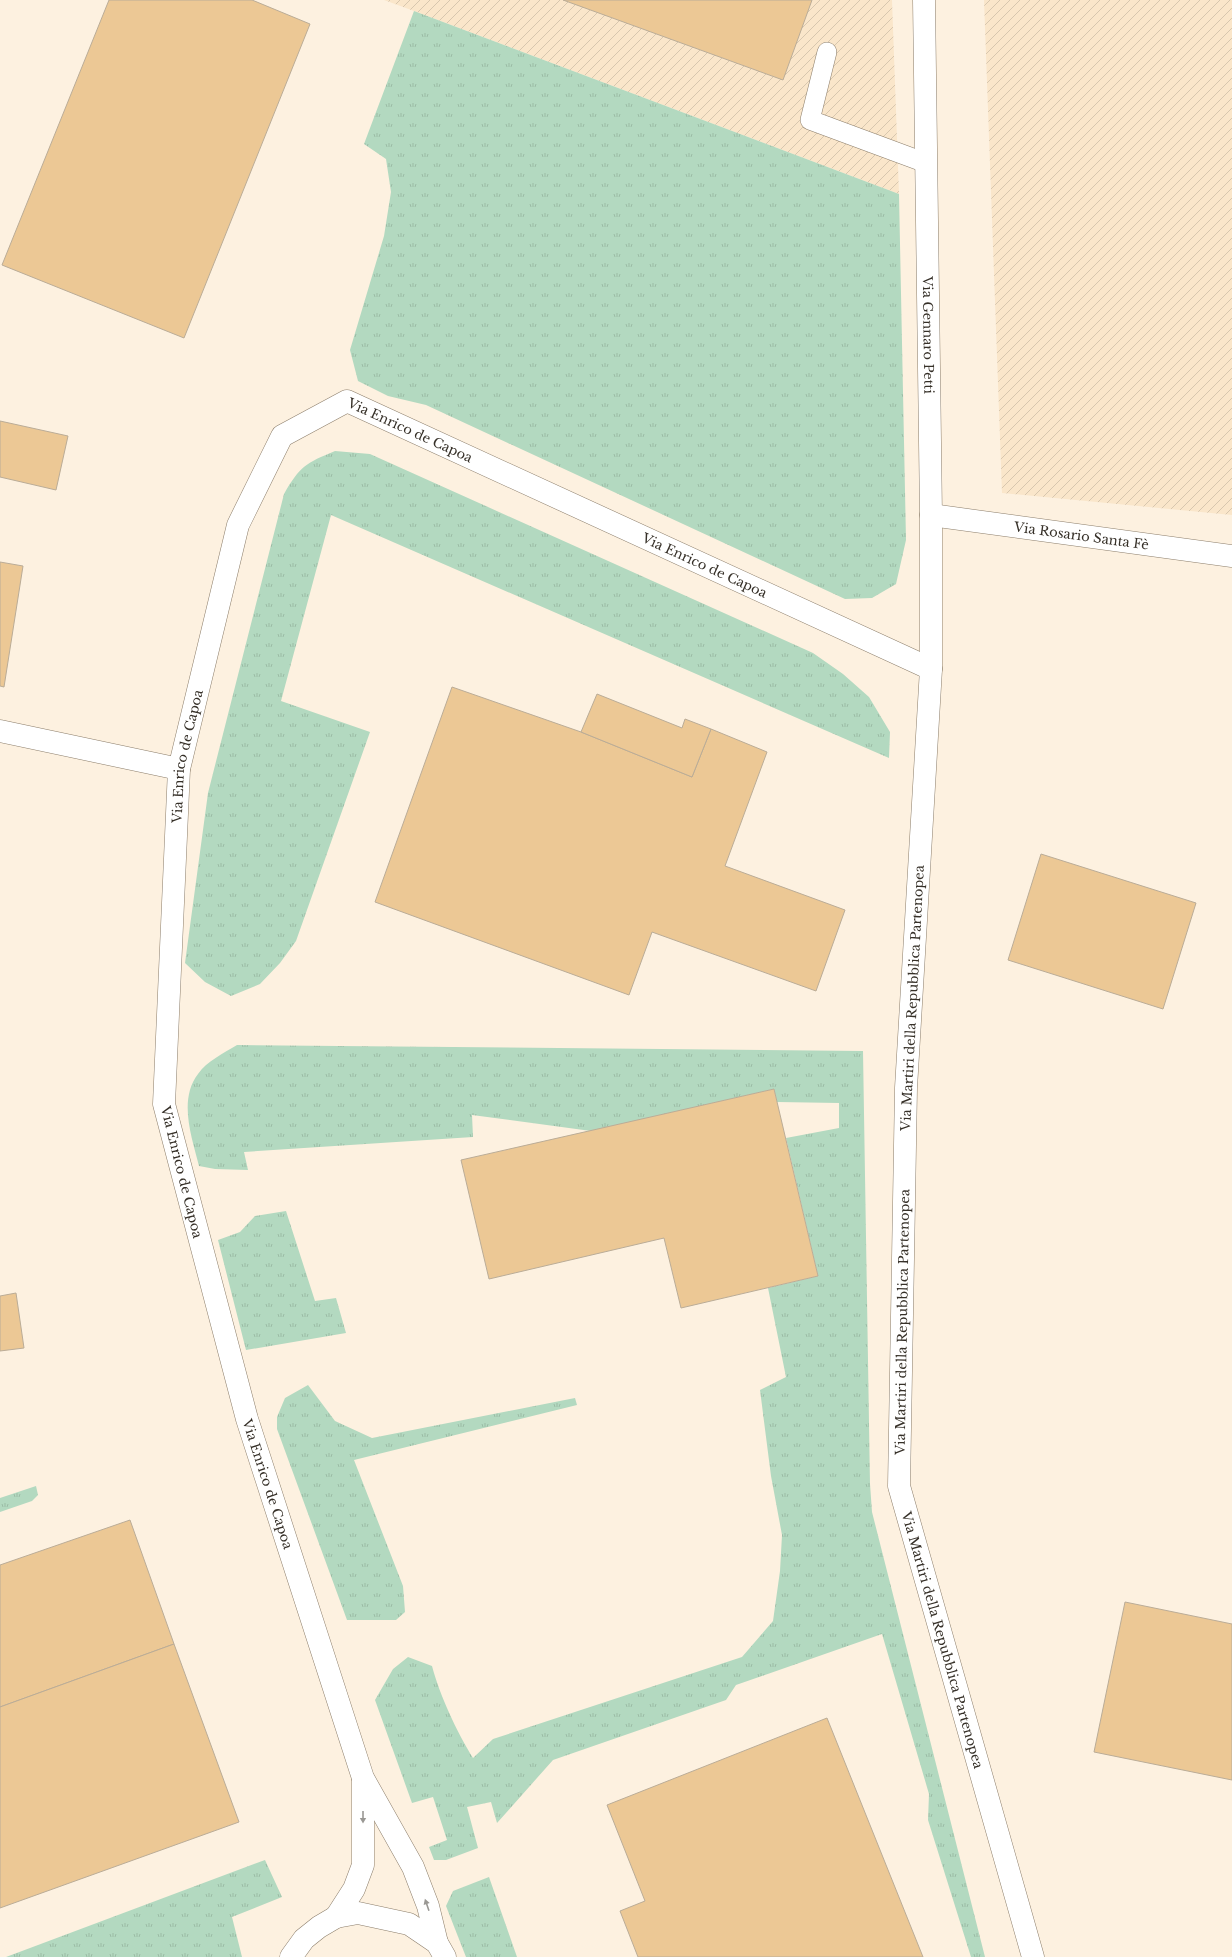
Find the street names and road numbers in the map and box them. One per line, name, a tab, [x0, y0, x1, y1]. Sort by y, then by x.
street label: Via Gennaro Petti	[919, 275, 937, 395]
street label: Via Enrico de Capoa	[344, 394, 476, 467]
street label: Via Rosario Santa Fè	[1012, 518, 1150, 554]
street label: Via Enrico de Capoa	[638, 529, 770, 602]
street label: Via Enrico de Capoa	[169, 687, 207, 825]
street label: Via Martiri della Repubblica Partenopea	[897, 864, 928, 1132]
street label: Via Enrico de Capoa	[157, 1103, 206, 1241]
street label: Via Martiri della Repubblica Partenopea	[892, 1188, 913, 1456]
street label: Via Enrico de Capoa	[238, 1416, 297, 1552]
street label: Via Martiri della Repubblica Partenopea	[897, 1509, 987, 1771]

